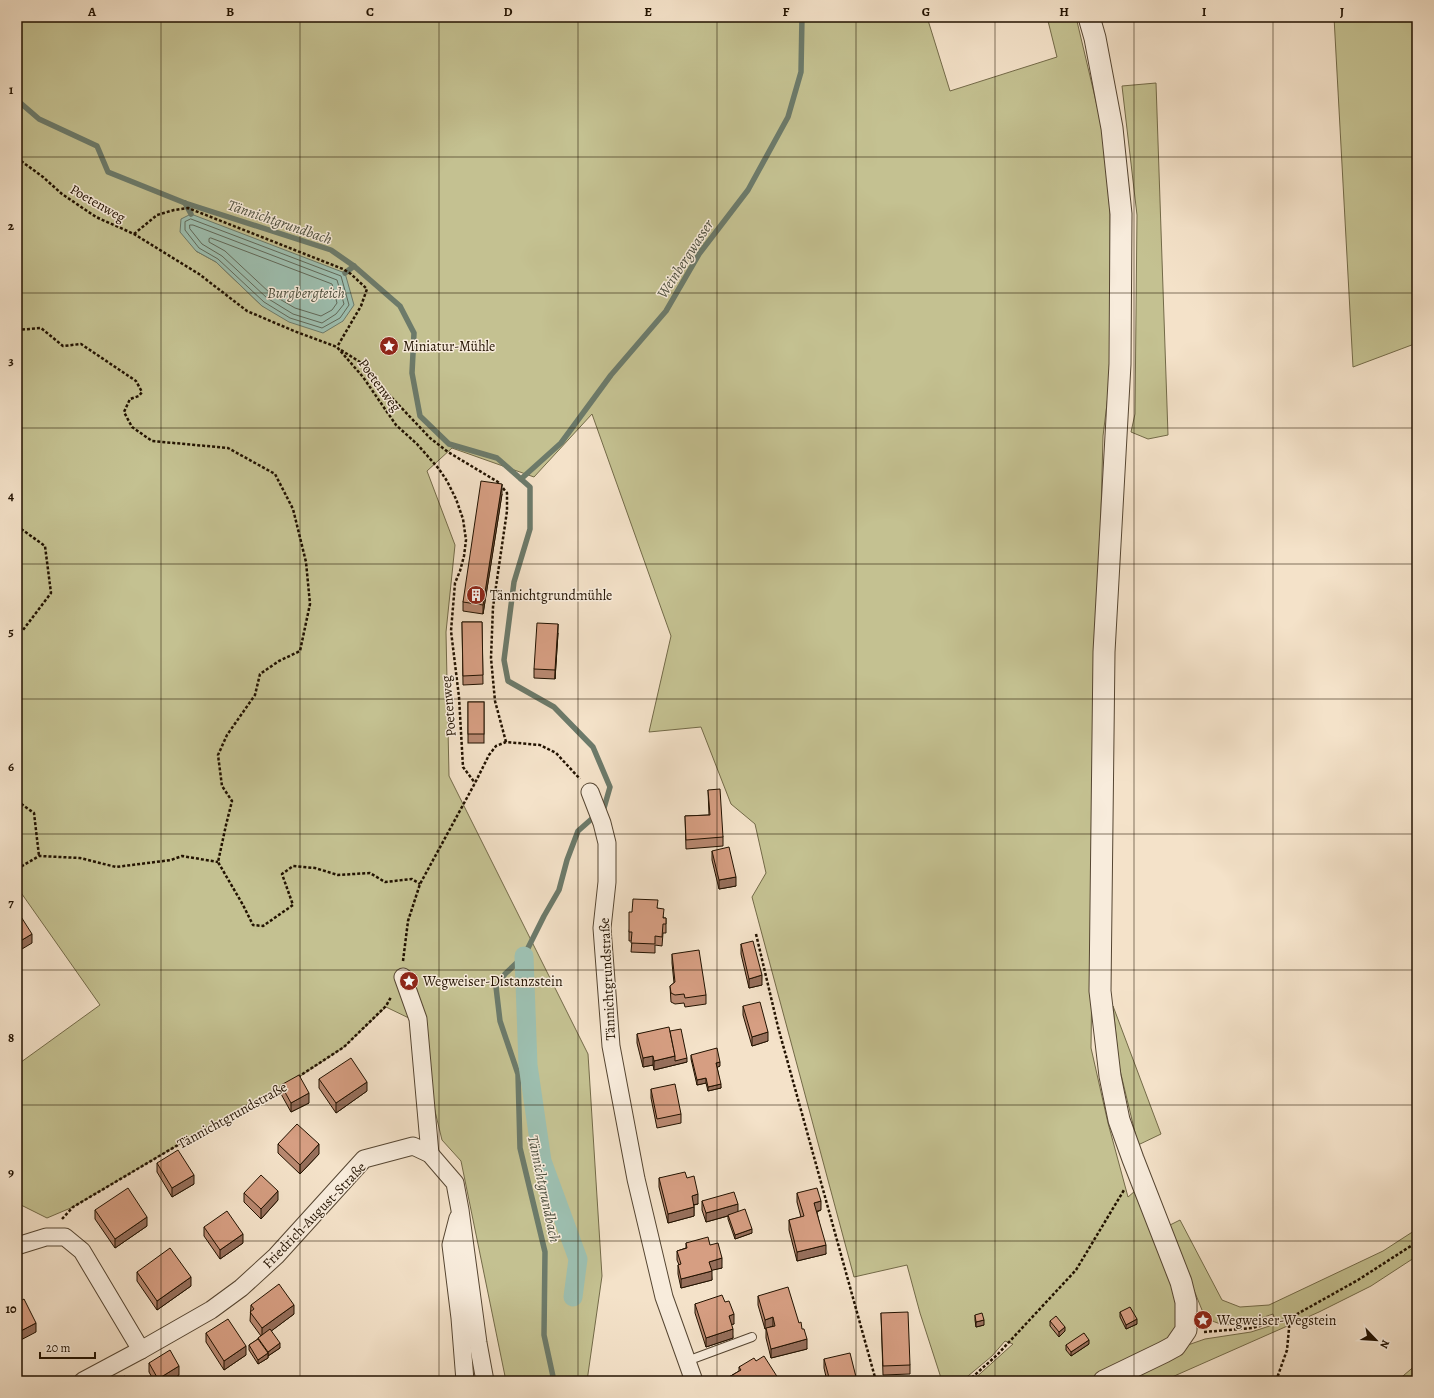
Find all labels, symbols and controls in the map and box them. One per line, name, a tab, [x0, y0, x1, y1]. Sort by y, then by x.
text: A	[87, 3, 97, 20]
text: B	[226, 3, 234, 20]
text: C	[366, 3, 374, 20]
text: D	[503, 3, 513, 20]
text: E	[644, 3, 652, 20]
text: F	[783, 3, 790, 20]
text: G	[922, 3, 930, 20]
text: H	[1059, 3, 1069, 20]
text: I	[1202, 3, 1207, 20]
text: J	[1340, 3, 1344, 20]
text: 1	[9, 81, 14, 98]
street label: Poetenweg	[66, 180, 129, 227]
water label: Tännichtgrundbach	[225, 195, 335, 249]
water label: Weinbergwasser	[652, 215, 718, 302]
text: 2	[8, 217, 15, 234]
water label: Burgbergteich	[267, 283, 345, 303]
place icon: Miniatur-Mühle	[378, 335, 400, 357]
place label: Miniatur-Mühle	[403, 337, 495, 356]
text: 3	[8, 352, 14, 369]
street label: Poetenweg	[354, 355, 405, 416]
text: 4	[8, 487, 14, 504]
building icon: Tännichtgrundmühle	[465, 584, 487, 606]
place label: Tännichtgrundmühle	[490, 586, 612, 605]
text: 5	[8, 623, 14, 640]
street label: Poetenweg	[436, 675, 461, 737]
text: 6	[8, 758, 14, 775]
text: 7	[8, 894, 14, 911]
street label: Tännichtgrundstraße	[595, 917, 620, 1041]
place icon: Wegweiser-Distanzstein	[398, 970, 420, 992]
place label: Wegweiser-Distanzstein	[422, 972, 563, 991]
text: 8	[8, 1029, 14, 1046]
street label: Tännichtgrundstraße	[174, 1077, 290, 1153]
water label: Tännichtgrundbach	[523, 1133, 565, 1245]
street label: Friedrich-August-Straße	[258, 1158, 370, 1273]
text: 9	[8, 1164, 14, 1181]
text: 10	[5, 1300, 17, 1317]
place icon: Wegweiser-Wegstein	[1192, 1309, 1214, 1331]
place label: Wegweiser-Wegstein	[1216, 1311, 1337, 1330]
north arrow	[1356, 1320, 1396, 1360]
scale bar	[40, 1334, 95, 1360]
text: N	[1376, 1337, 1393, 1351]
text: 20 m	[46, 1340, 70, 1356]

